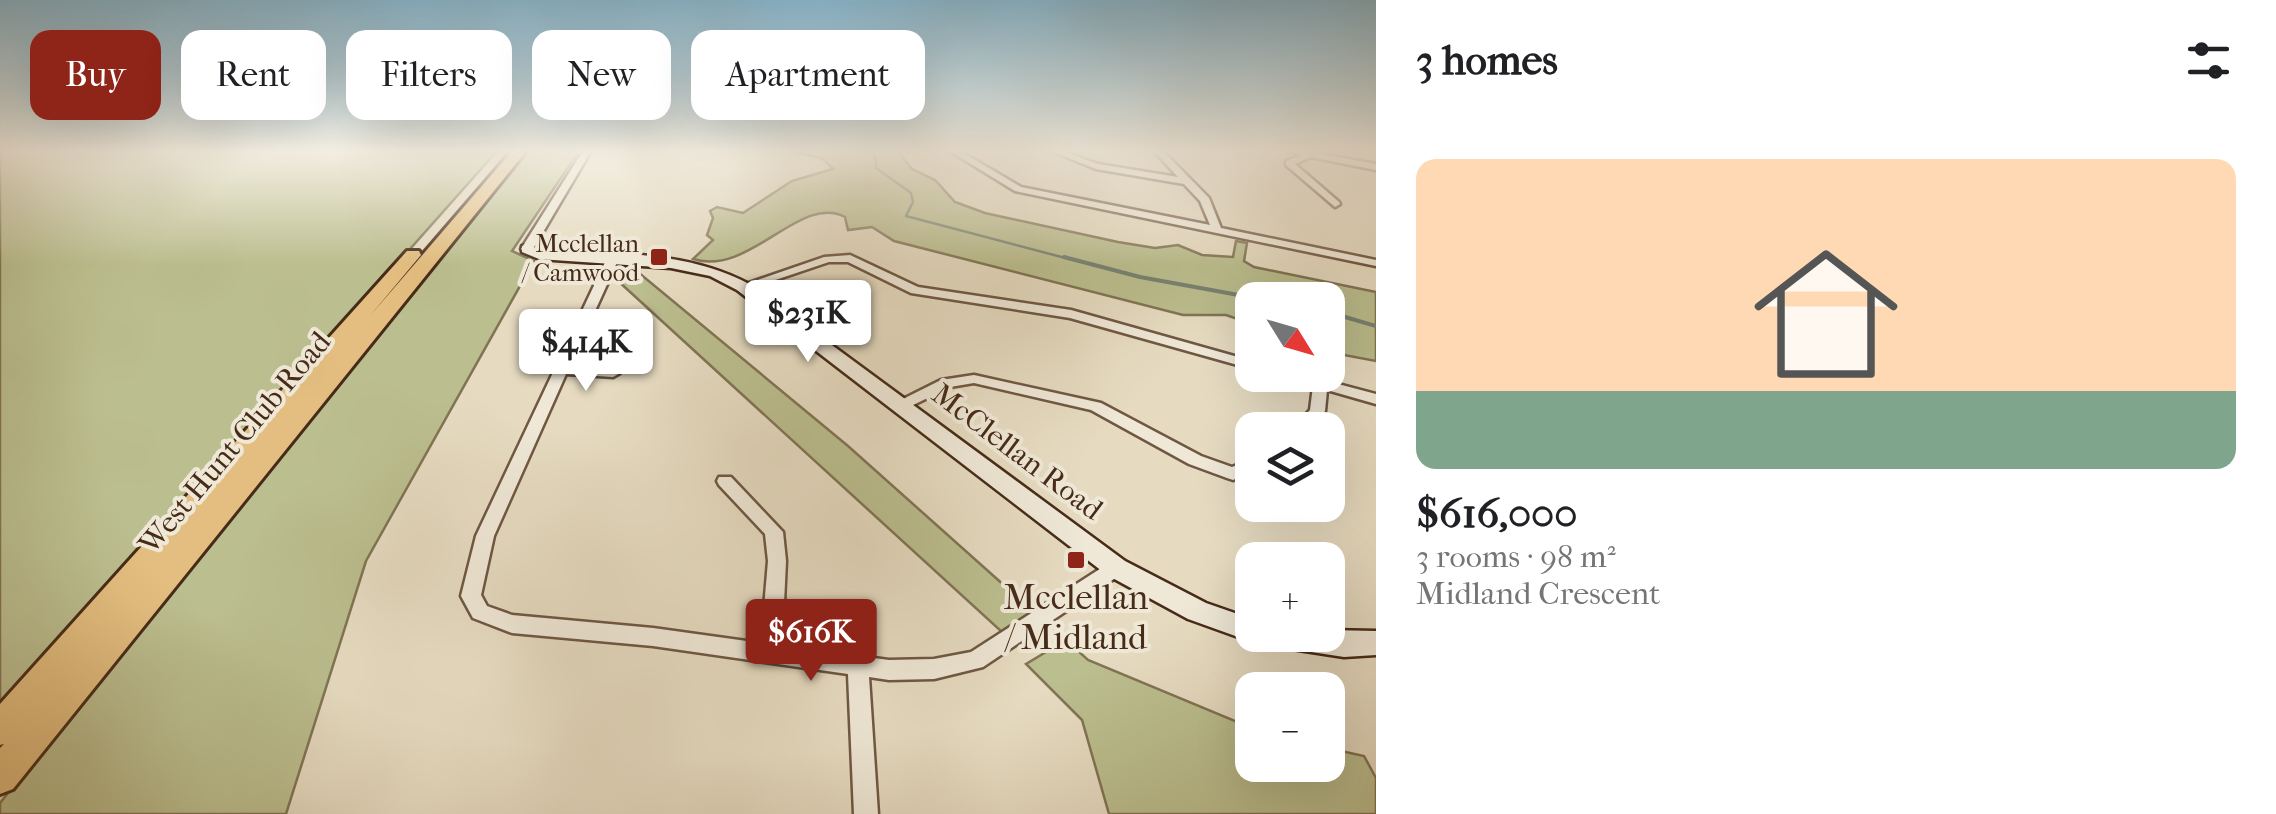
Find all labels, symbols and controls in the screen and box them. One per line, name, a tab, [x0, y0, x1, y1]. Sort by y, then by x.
chip: Buy	[30, 30, 161, 120]
chip: Rent	[181, 30, 326, 120]
chip: Filters	[346, 30, 512, 120]
chip: New	[532, 30, 671, 120]
chip: Apartment	[691, 30, 925, 120]
icon: filters	[2181, 33, 2236, 88]
text: 3 homes	[1416, 36, 1558, 85]
icon: home	[1736, 224, 1916, 404]
place label: Mcclellan / Camwood	[521, 229, 639, 287]
marker: Mcclellan / Camwood	[648, 246, 670, 268]
pin: $231K	[738, 280, 878, 365]
north arrow	[1235, 282, 1345, 392]
map controls	[1235, 282, 1345, 782]
text: $231K	[767, 294, 849, 331]
pin: $414K	[516, 309, 656, 394]
text: $414K	[541, 323, 631, 360]
street label: West Hunt Club Road	[131, 324, 339, 562]
street label: McClellan Road	[925, 377, 1110, 528]
button: layers	[1235, 412, 1345, 522]
text: $616,000	[1416, 489, 1577, 538]
text: 3 rooms · 98 m²	[1416, 538, 1616, 575]
button: +	[1235, 542, 1345, 652]
marker: Mcclellan / Midland	[1065, 549, 1087, 571]
text: Midland Crescent	[1416, 575, 1661, 612]
place label: Mcclellan / Midland	[1004, 577, 1148, 658]
pin: $616K	[741, 599, 881, 684]
text: $616K	[768, 613, 854, 650]
button: −	[1235, 672, 1345, 782]

